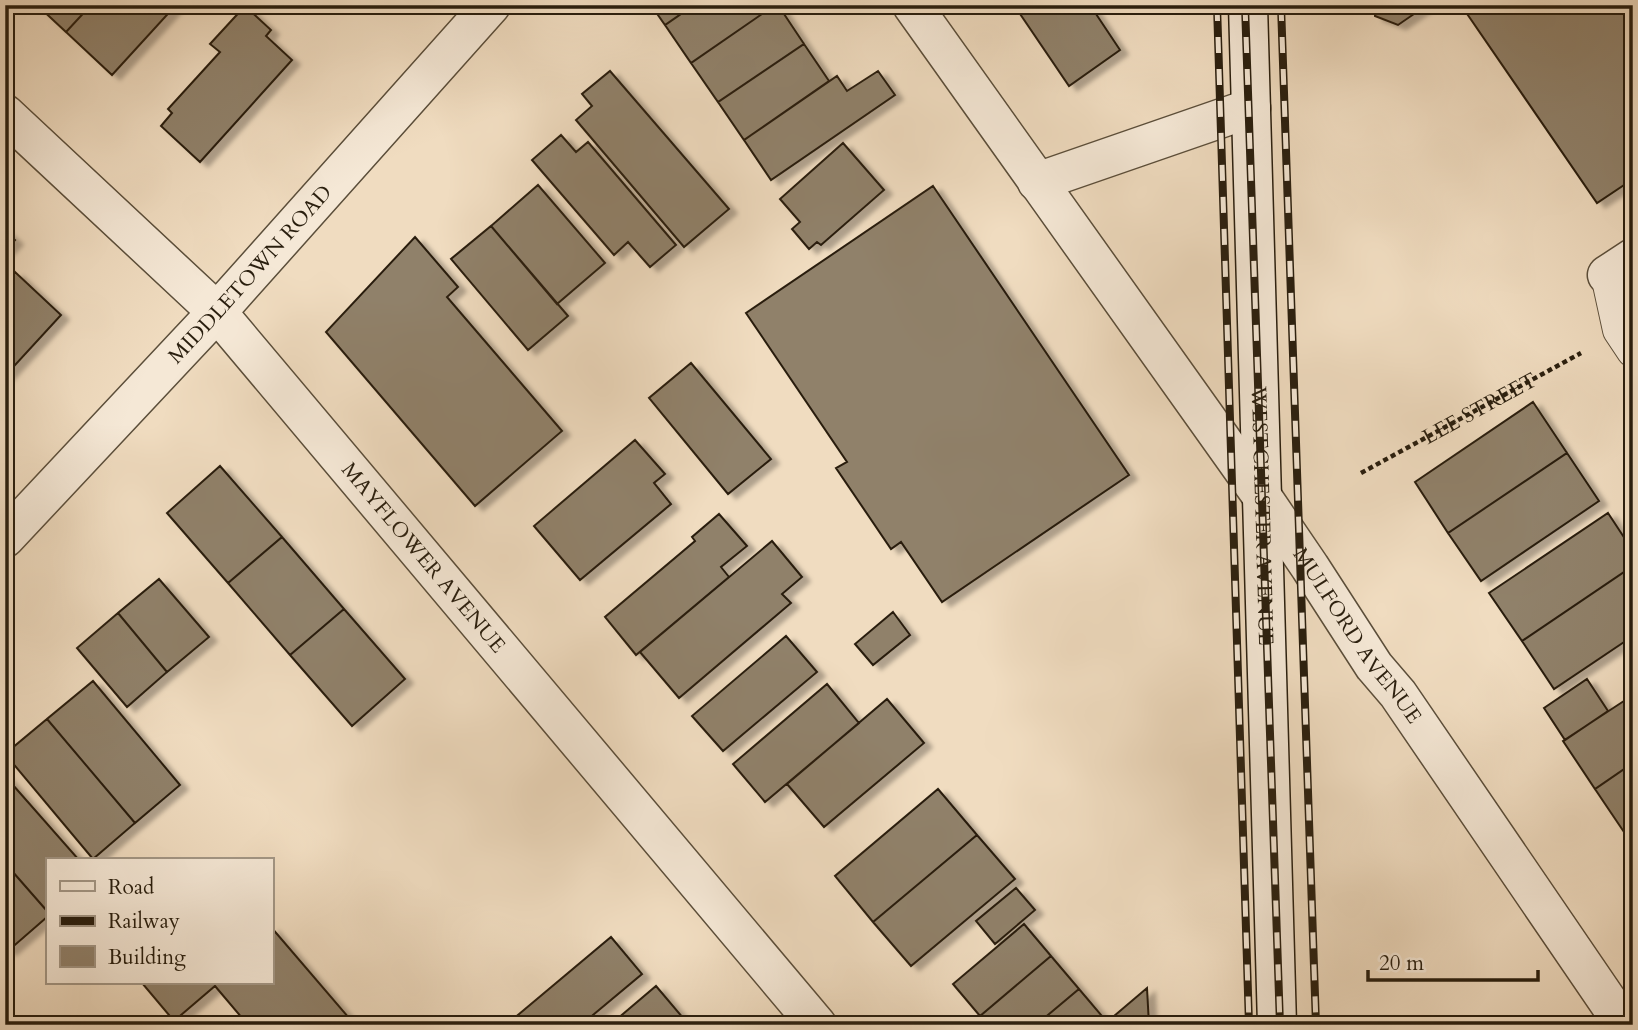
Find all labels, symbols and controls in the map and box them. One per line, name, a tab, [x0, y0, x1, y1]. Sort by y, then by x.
street label: MIDDLETOWN ROAD	[162, 179, 339, 370]
street label: LEE STREET	[1417, 366, 1542, 452]
street label: WESTCHESTER AVENUE	[1244, 385, 1280, 646]
street label: MAYFLOWER AVENUE	[335, 456, 512, 659]
street label: MULFORD AVENUE	[1286, 542, 1428, 730]
legend	[46, 858, 273, 984]
text: Road	[108, 873, 154, 902]
text: Railway	[108, 907, 180, 936]
scale bar	[1368, 939, 1538, 983]
text: Building	[108, 943, 186, 972]
text: 20 m	[1379, 949, 1424, 978]

